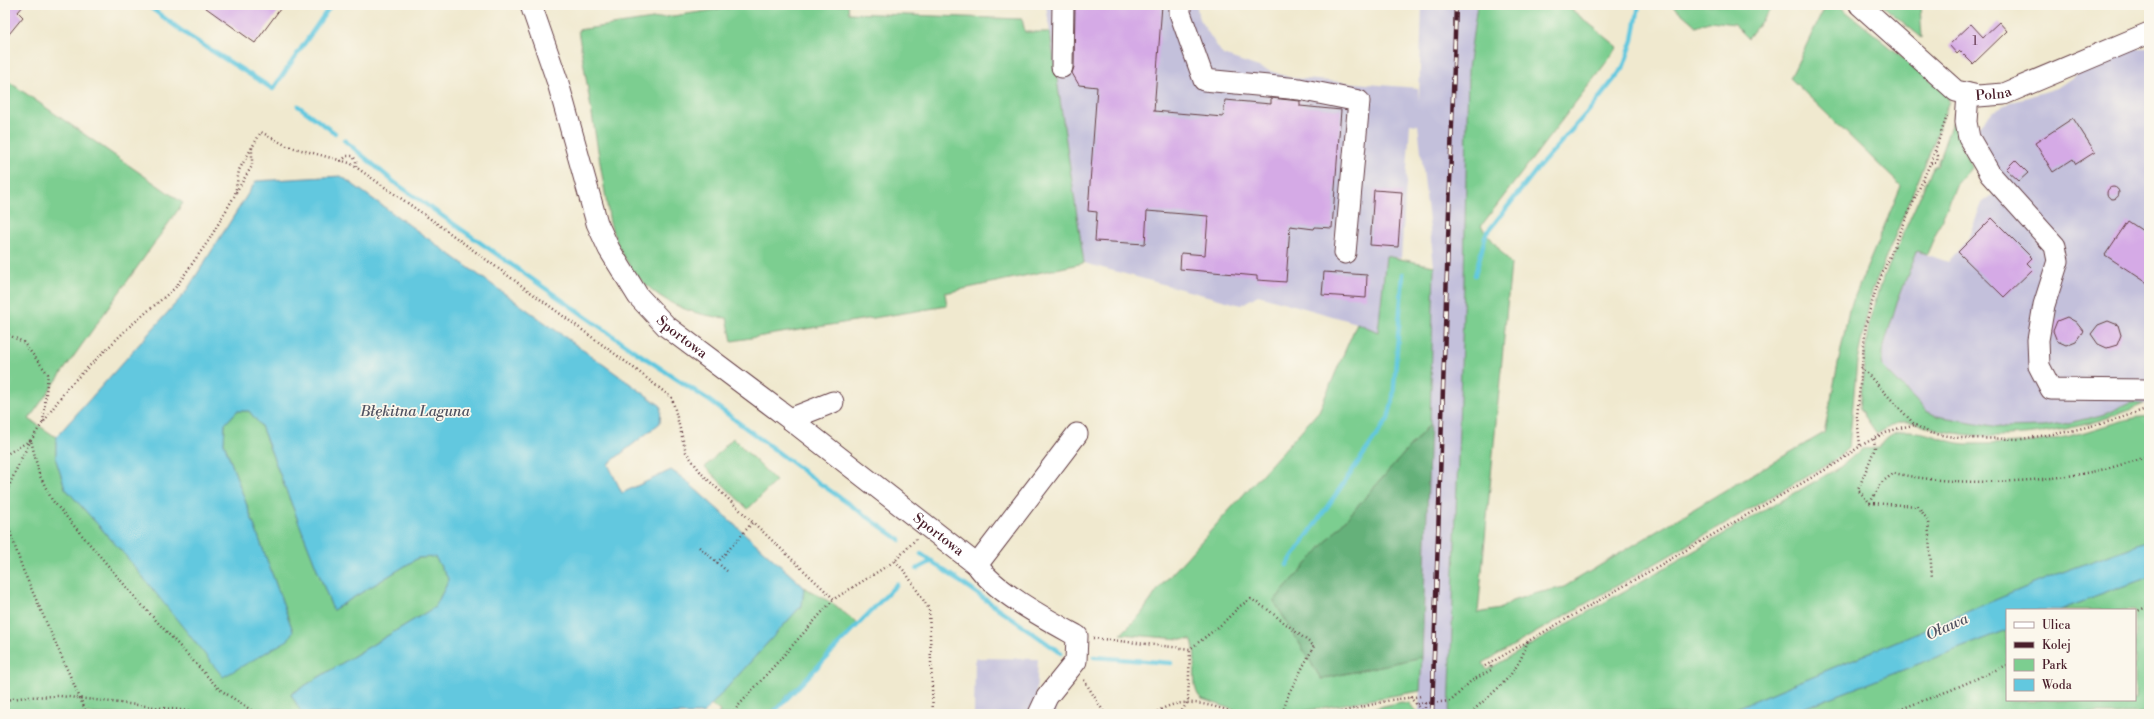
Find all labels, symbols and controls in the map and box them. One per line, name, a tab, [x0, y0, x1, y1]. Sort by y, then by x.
house number: 1	[1972, 34, 1978, 49]
street label: Polna	[1975, 82, 2015, 105]
street label: Sportowa	[652, 312, 711, 363]
water label: Błękitna Laguna	[359, 402, 470, 421]
street label: Sportowa	[909, 509, 968, 561]
water label: Oława	[1923, 609, 1972, 645]
legend	[2006, 609, 2136, 701]
text: Ulica	[2042, 618, 2071, 633]
text: Kolej	[2042, 638, 2071, 653]
text: Park	[2042, 658, 2068, 673]
text: Woda	[2041, 678, 2073, 693]

